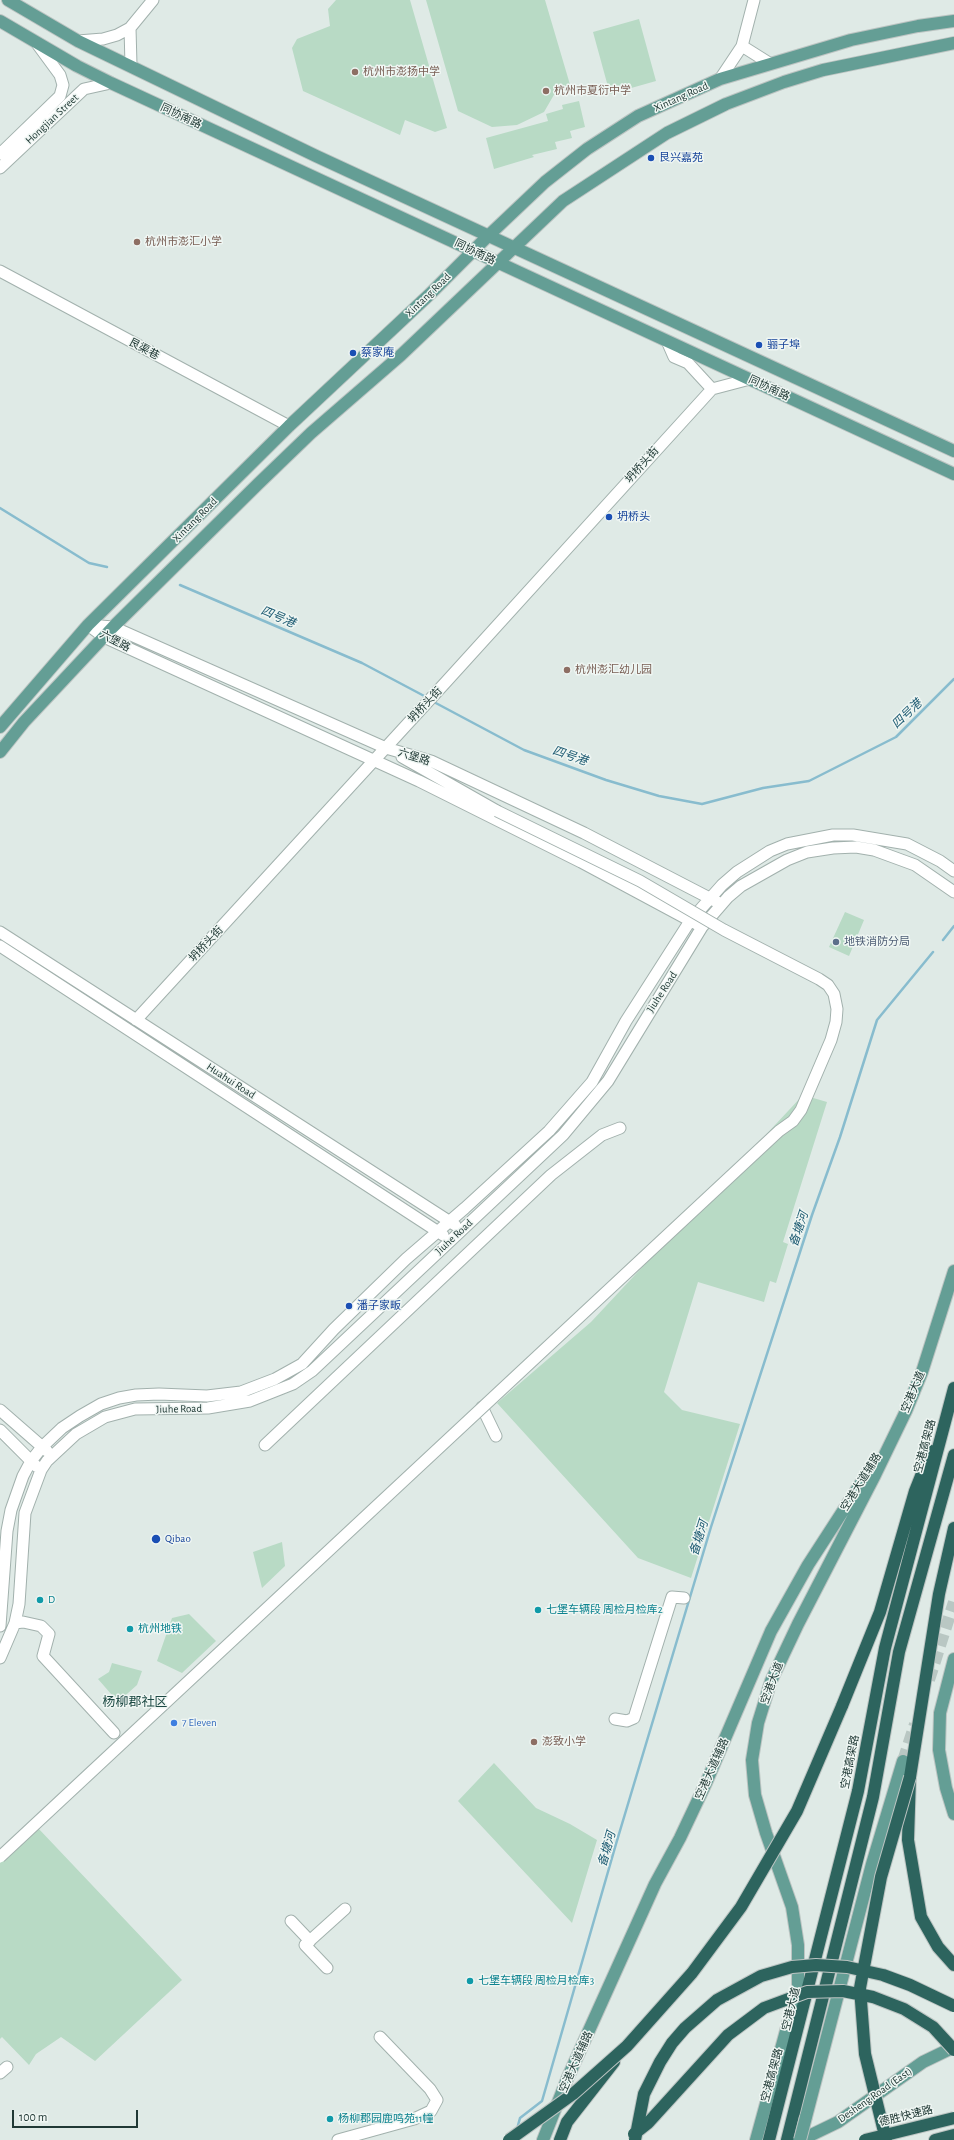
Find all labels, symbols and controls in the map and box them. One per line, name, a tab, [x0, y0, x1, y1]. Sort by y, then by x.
place label: 杭州市澎扬中学	[363, 65, 440, 79]
marker: 杭州市澎扬中学	[350, 67, 360, 77]
street label: Xintang Road	[652, 79, 710, 115]
place label: 杭州市夏衍中学	[554, 84, 631, 98]
marker: 杭州市夏衍中学	[541, 86, 551, 96]
street label: Hongjian Street	[23, 91, 81, 147]
street label: 同协南路	[158, 101, 204, 131]
place label: 艮兴嘉苑	[659, 151, 703, 165]
marker: 艮兴嘉苑	[646, 153, 656, 163]
place label: 杭州市澎汇小学	[145, 235, 222, 249]
street label: 同协南路	[452, 236, 498, 268]
marker: 杭州市澎汇小学	[132, 237, 142, 247]
street label: Xintang Road	[403, 270, 453, 320]
street label: 艮渠巷	[126, 335, 162, 363]
place label: 骊子埠	[767, 338, 800, 352]
marker: 骊子埠	[754, 340, 764, 350]
place label: 蔡家庵	[361, 346, 394, 360]
marker: 蔡家庵	[348, 348, 358, 358]
street label: 同协南路	[746, 373, 792, 403]
street label: 坍桥头街	[622, 444, 662, 486]
street label: Xintang Road	[170, 495, 220, 545]
place label: 坍桥头	[617, 510, 650, 524]
marker: 坍桥头	[604, 512, 614, 522]
water label: 四号港	[259, 603, 297, 631]
street label: 六堡路	[97, 627, 133, 655]
place label: 杭州澎汇幼儿园	[575, 663, 652, 677]
marker: 杭州澎汇幼儿园	[562, 665, 572, 675]
street label: 坍桥头街	[405, 684, 445, 726]
water label: 四号港	[889, 696, 925, 732]
water label: 四号港	[551, 743, 589, 769]
street label: 六堡路	[396, 746, 432, 768]
street label: 坍桥头街	[186, 923, 226, 965]
place label: 地铁消防分局	[844, 935, 910, 949]
marker: 地铁消防分局	[831, 937, 841, 947]
street label: Jiuhe Road	[644, 969, 680, 1015]
street label: Huahui Road	[204, 1060, 258, 1102]
water label: 备塘河	[787, 1210, 811, 1248]
street label: Jiuhe Road	[433, 1216, 475, 1258]
place label: 潘子家畈	[357, 1299, 401, 1313]
marker: 潘子家畈	[344, 1301, 354, 1311]
street label: 空港大道	[898, 1369, 928, 1415]
street label: Jiuhe Road	[156, 1402, 202, 1416]
street label: 空港高架路	[912, 1418, 938, 1474]
street label: 空港大道辅路	[838, 1451, 884, 1513]
water label: 备塘河	[687, 1519, 711, 1557]
place label: Qibao	[165, 1532, 191, 1546]
marker: Qibao	[150, 1533, 162, 1545]
place label: D	[48, 1593, 55, 1607]
marker: D	[35, 1595, 45, 1605]
place label: 七堡车辆段 周检月检库2	[546, 1603, 663, 1617]
marker: 七堡车辆段 周检月检库2	[533, 1605, 543, 1615]
place label: 杭州地铁	[138, 1622, 182, 1636]
marker: 杭州地铁	[125, 1624, 135, 1634]
street label: 空港大道	[758, 1660, 786, 1706]
district label: 杨柳郡社区	[103, 1694, 167, 1710]
place label: 7 Eleven	[182, 1716, 217, 1730]
marker: 7 Eleven	[169, 1718, 179, 1728]
street label: 空港高架路	[838, 1734, 862, 1790]
place label: 澎致小学	[542, 1735, 586, 1749]
street label: 空港大道辅路	[693, 1736, 731, 1802]
marker: 澎致小学	[529, 1737, 539, 1747]
water label: 备塘河	[595, 1830, 619, 1868]
place label: 七堡车辆段 周检月检库3	[478, 1974, 594, 1988]
marker: 七堡车辆段 周检月检库3	[465, 1976, 475, 1986]
street label: 空港大道	[779, 1986, 803, 2032]
street label: 空港大道辅路	[557, 2029, 595, 2095]
street label: 空港高架路	[759, 2047, 785, 2103]
street label: Desheng Road (East)	[835, 2064, 915, 2126]
scale bar	[14, 2102, 140, 2128]
street label: 德胜快速路	[878, 2103, 934, 2129]
text: 100 m	[19, 2111, 47, 2123]
place label: 杨柳郡园鹿鸣苑11幢	[338, 2112, 434, 2126]
marker: 杨柳郡园鹿鸣苑11幢	[325, 2114, 335, 2124]

